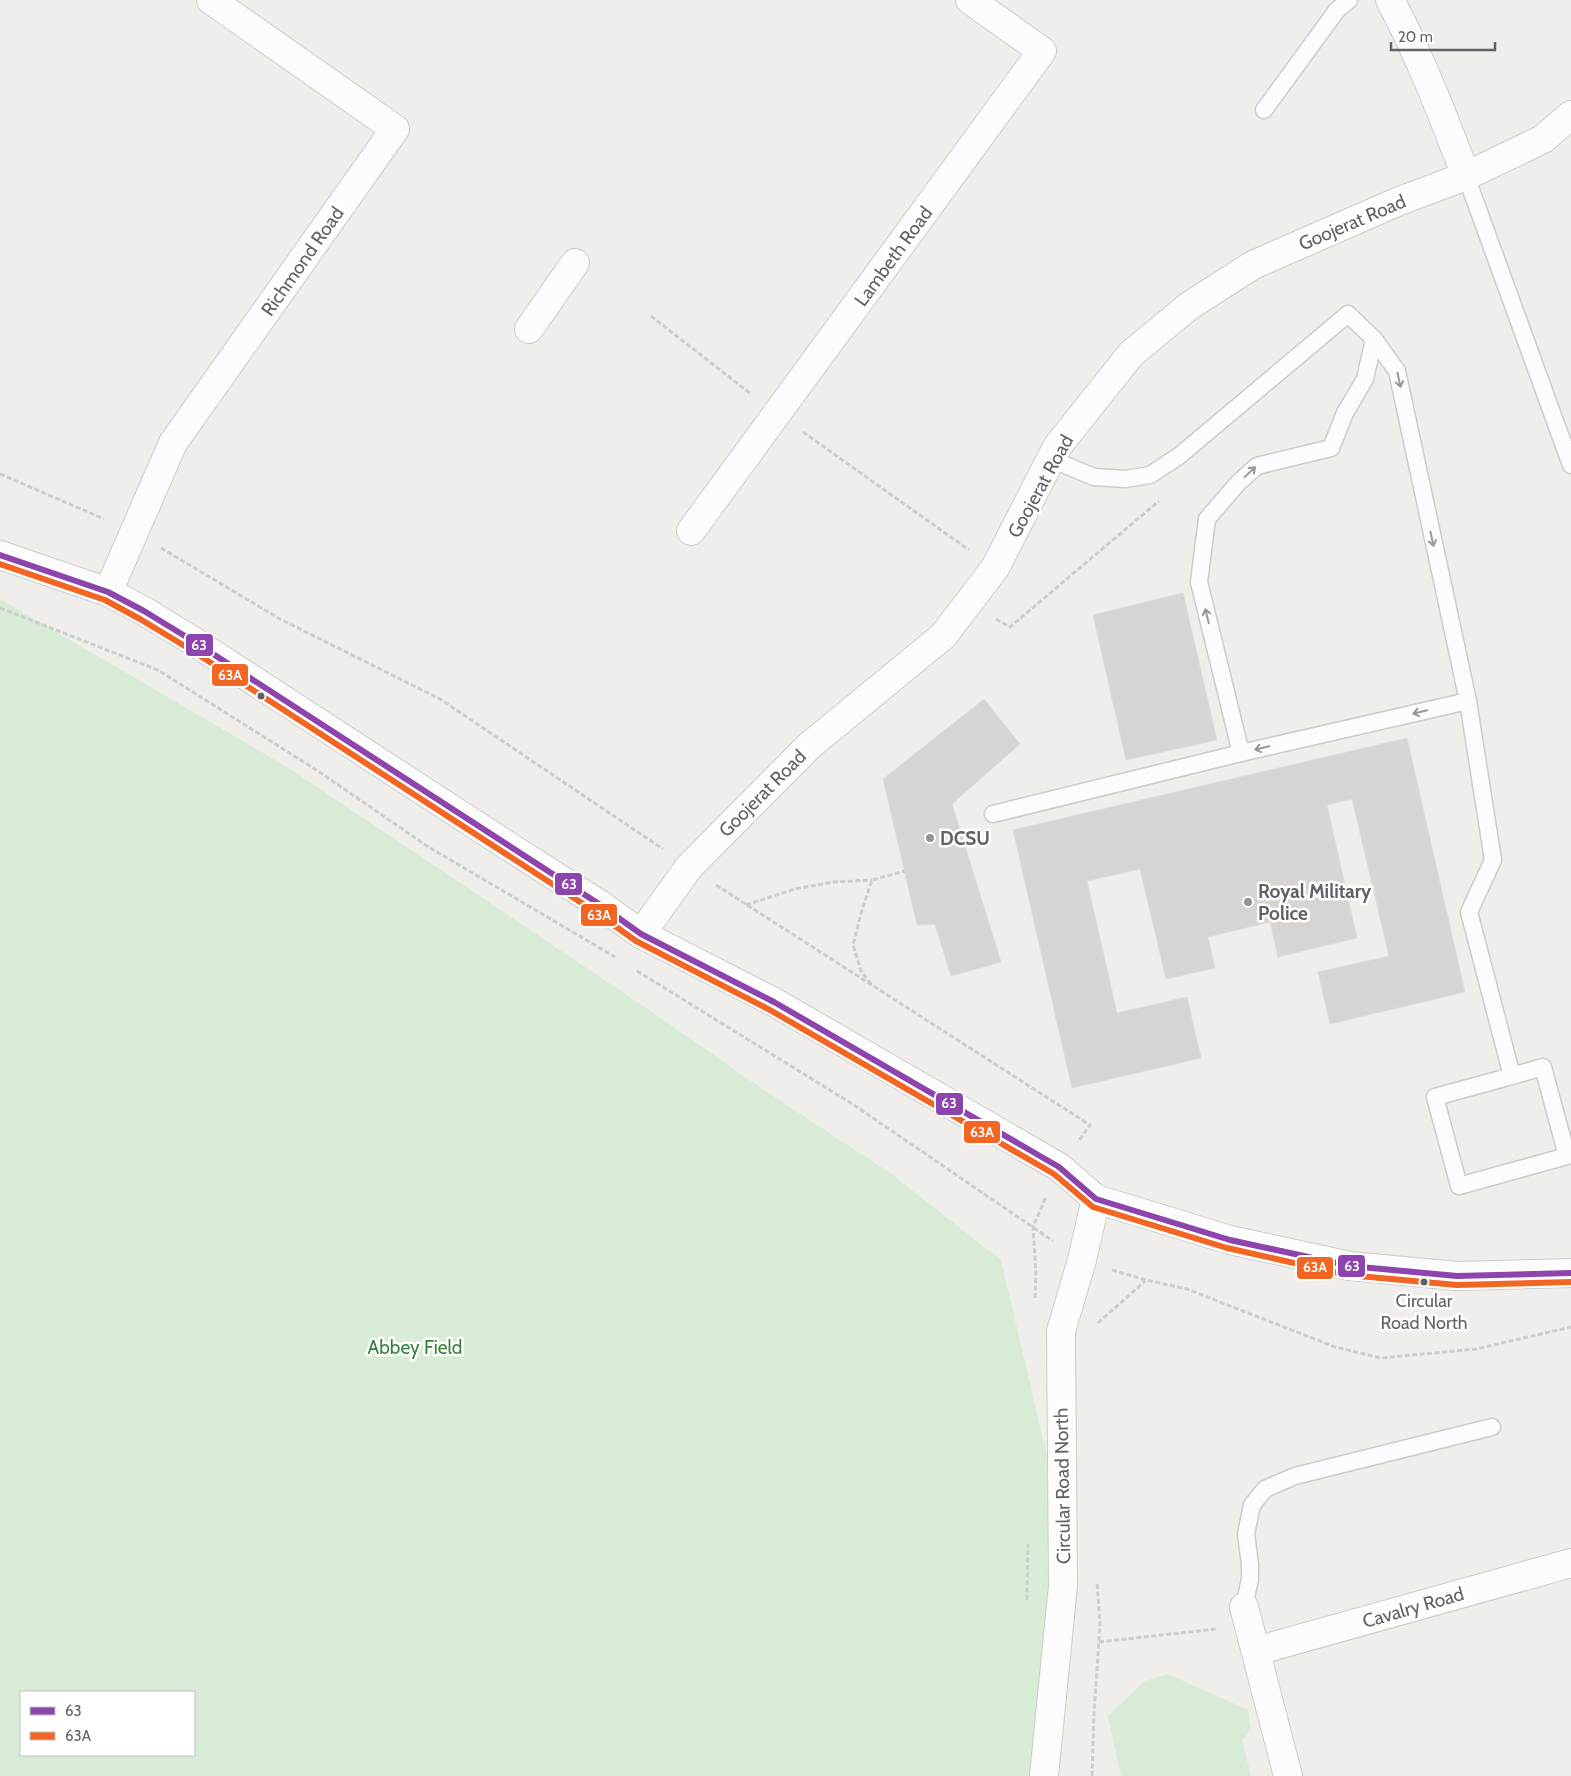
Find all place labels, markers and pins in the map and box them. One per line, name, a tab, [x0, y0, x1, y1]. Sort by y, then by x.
unlabelled marker	[256, 691, 266, 701]
place label: DCSU	[940, 827, 990, 850]
marker: DCSU	[924, 832, 936, 844]
place label: Royal Military Police	[1258, 880, 1372, 925]
marker: Royal Military Police	[1242, 896, 1254, 908]
marker: Circular Road North	[1419, 1277, 1429, 1287]
place label: Circular Road North	[1381, 1290, 1467, 1334]

